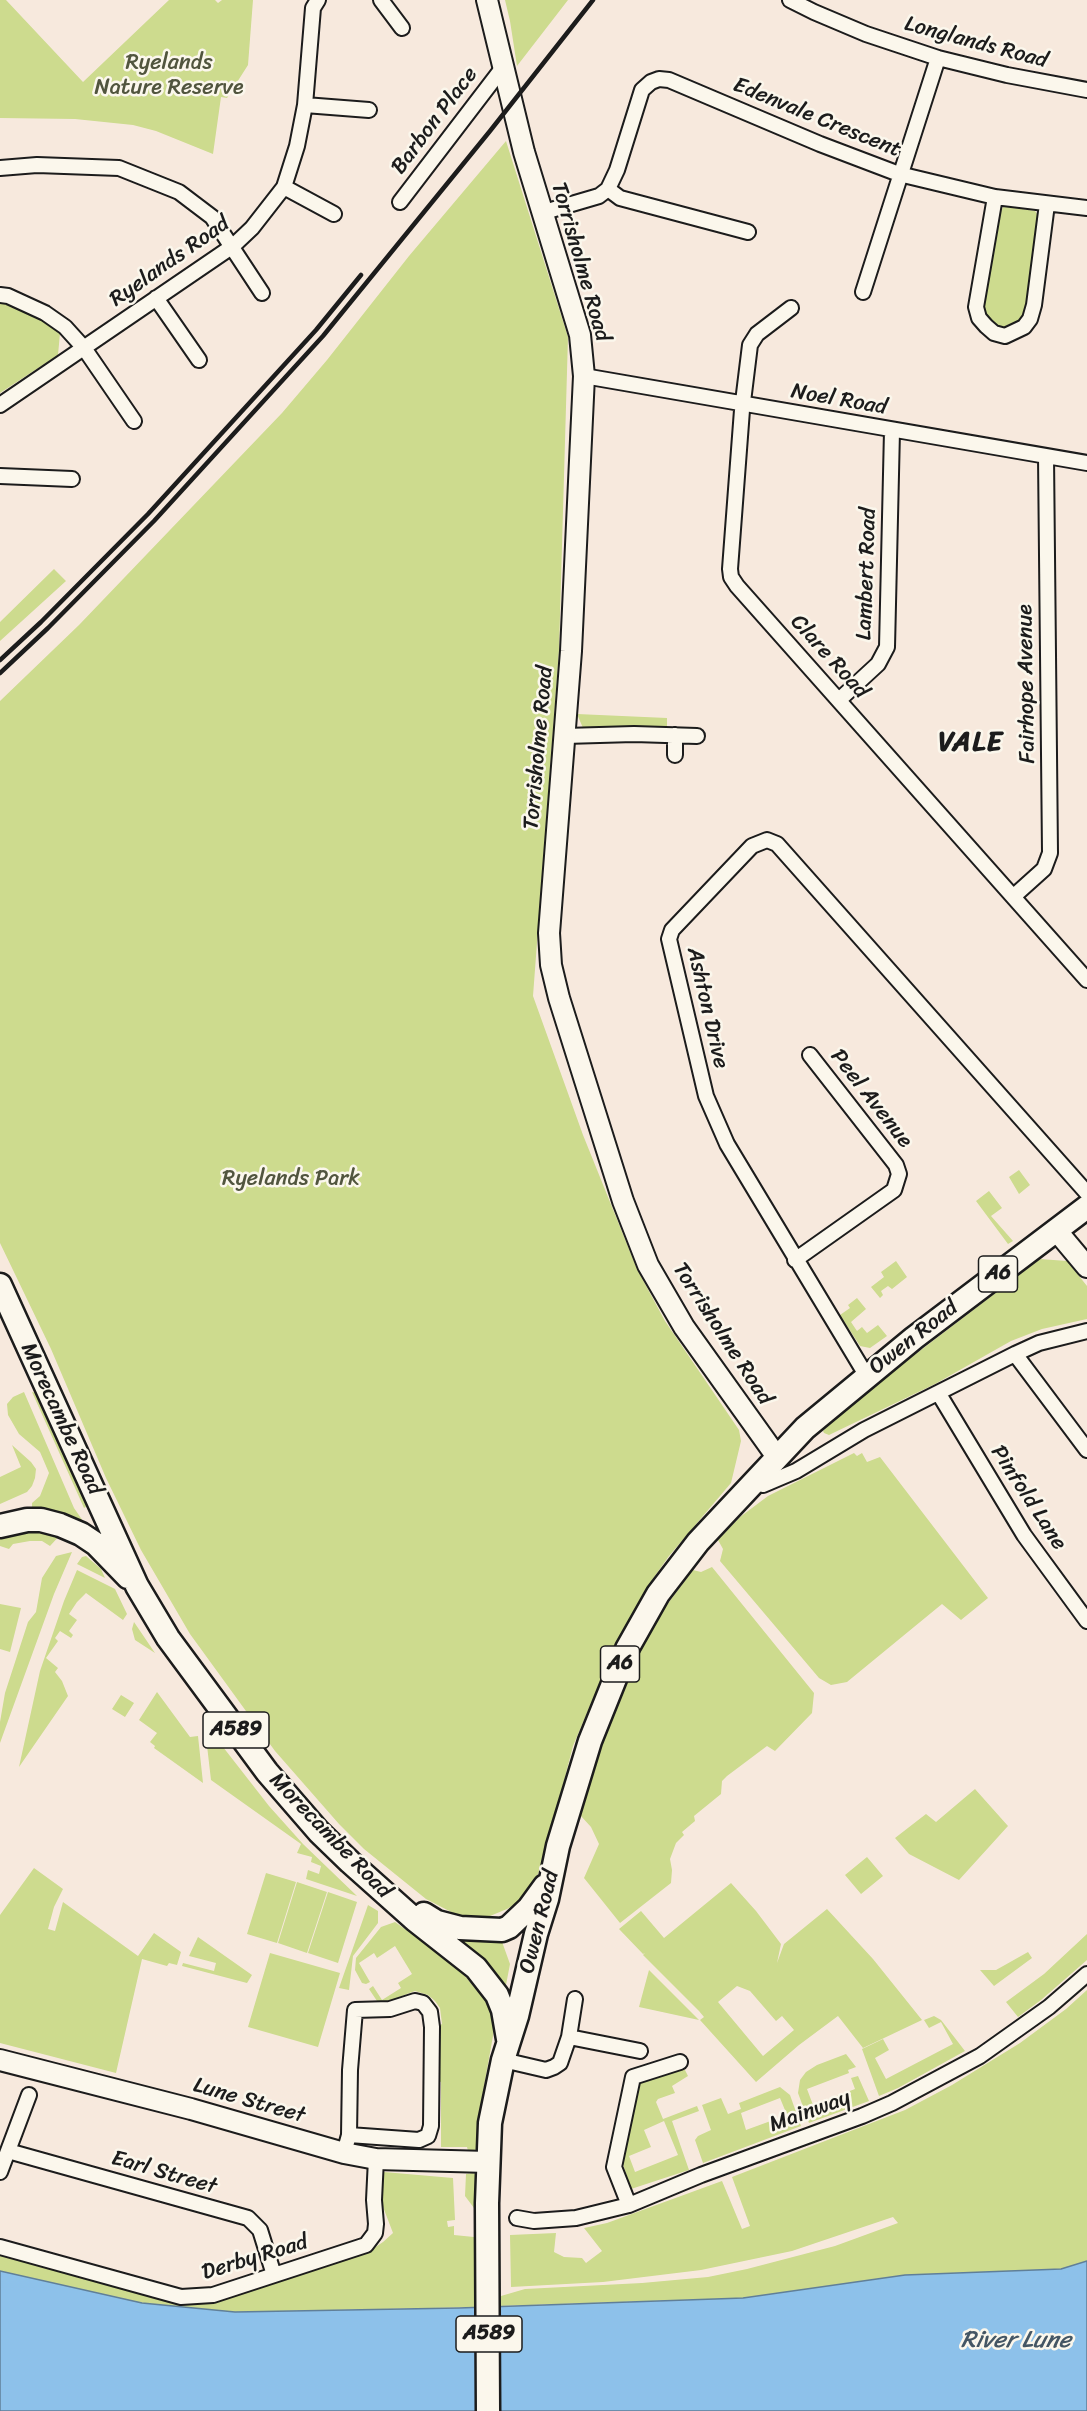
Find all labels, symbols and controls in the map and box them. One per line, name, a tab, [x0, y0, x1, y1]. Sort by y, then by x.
street label: Longlands Road	[902, 11, 1050, 75]
park label: Ryelands Nature Reserve	[95, 50, 243, 101]
street label: Barbon Place	[386, 62, 484, 180]
street label: Edenvale Crescent	[729, 72, 905, 164]
street label: Torrisholme Road	[545, 179, 615, 345]
street label: Ryelands Road	[105, 211, 235, 313]
street label: Noel Road	[789, 379, 889, 421]
street label: Lambert Road	[851, 507, 883, 641]
street label: Fairhope Avenue	[1012, 604, 1042, 764]
street label: Clare Road	[784, 609, 874, 705]
street label: Torrisholme Road	[519, 665, 559, 831]
district label: VALE	[938, 726, 1004, 760]
street label: Ashton Drive	[680, 945, 734, 1071]
street label: Peel Avenue	[824, 1044, 918, 1154]
park label: Ryelands Park	[222, 1166, 360, 1192]
road number: A6	[978, 1256, 1018, 1292]
street label: Torrisholme Road	[666, 1258, 778, 1410]
street label: Owen Road	[864, 1295, 964, 1381]
street label: Morecambe Road	[14, 1339, 108, 1499]
street label: Pinfold Lane	[984, 1441, 1072, 1555]
road number: A6	[600, 1646, 640, 1682]
road number: A589	[203, 1712, 269, 1748]
street label: Morecambe Road	[263, 1768, 397, 1904]
street label: Owen Road	[514, 1868, 566, 1976]
street label: Lune Street	[190, 2072, 308, 2130]
street label: Mainway	[766, 2085, 854, 2139]
street label: Earl Street	[108, 2145, 220, 2201]
street label: Derby Road	[199, 2229, 311, 2287]
road number: A589	[456, 2316, 522, 2352]
water label: River Lune	[961, 2327, 1071, 2355]

